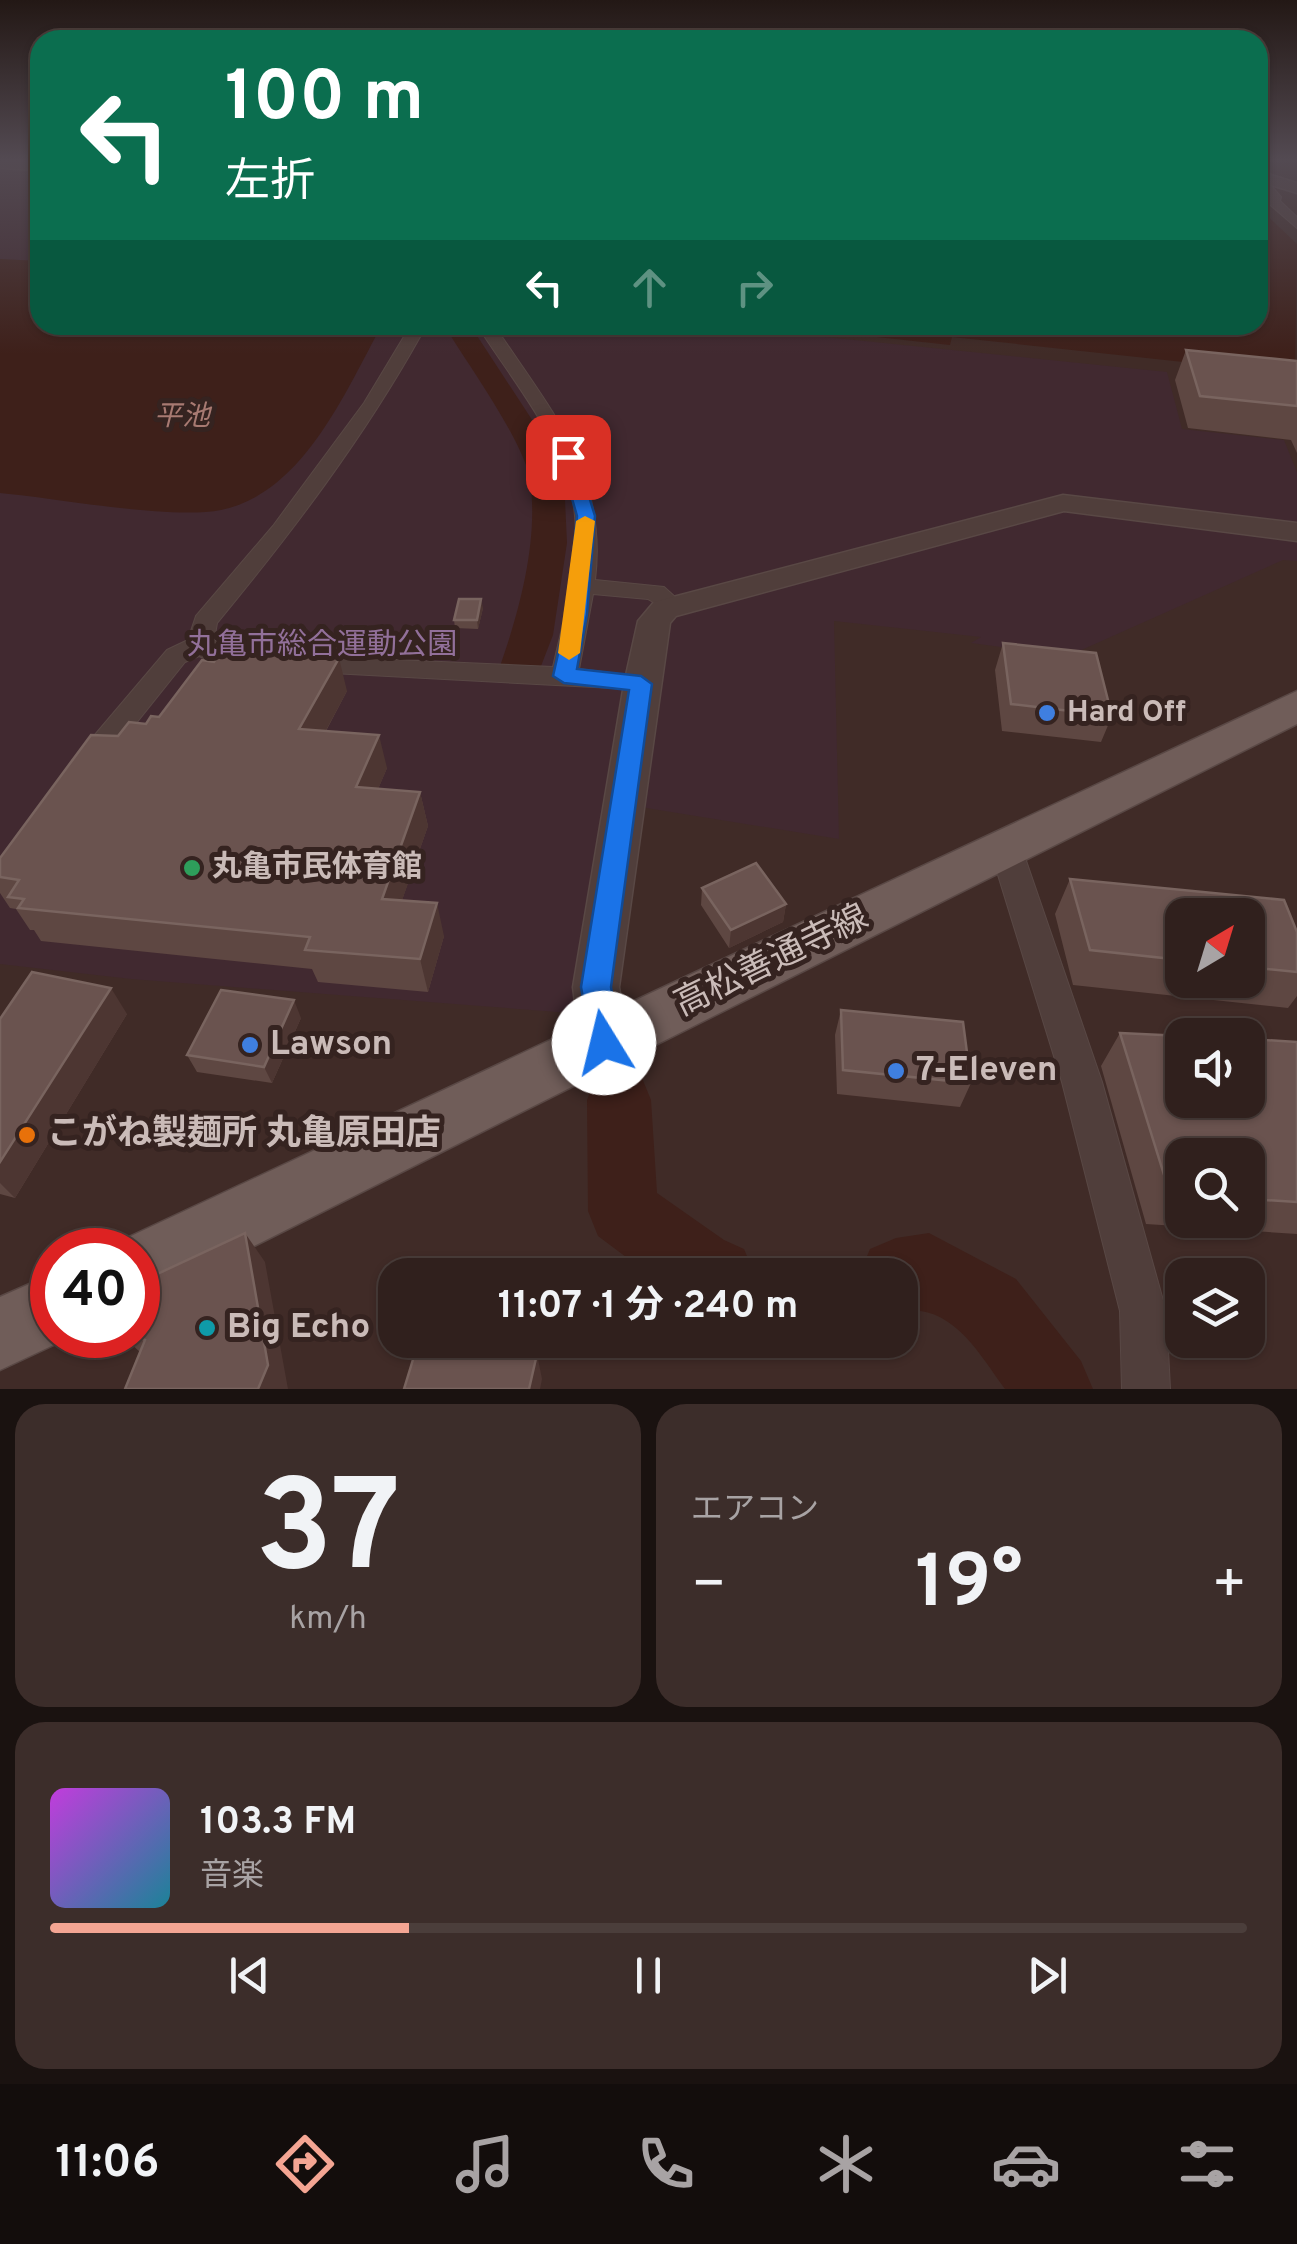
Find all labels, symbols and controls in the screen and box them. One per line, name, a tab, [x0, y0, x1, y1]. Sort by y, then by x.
text: 100 m	[225, 56, 424, 145]
icon: left	[60, 70, 190, 200]
text: 左折	[225, 155, 315, 212]
icon: left	[517, 260, 572, 315]
icon: ahead	[622, 260, 677, 315]
icon: right	[727, 260, 782, 315]
water label: 平池	[154, 400, 213, 436]
pin	[526, 415, 611, 500]
icon: arrive	[541, 430, 596, 485]
park label: 丸亀市総合運動公園	[187, 628, 457, 665]
place label: Hard Off	[1067, 695, 1186, 732]
marker: Hard Off	[1036, 702, 1058, 724]
place label: 丸亀市民体育館	[212, 850, 422, 887]
marker: 丸亀市民体育館	[181, 857, 203, 879]
street label: 高松善通寺線	[668, 896, 876, 1028]
north arrow	[1165, 898, 1265, 998]
map controls	[1165, 898, 1265, 1358]
position arrow	[552, 991, 656, 1095]
button: sound	[1165, 1018, 1265, 1118]
place label: Lawson	[270, 1023, 392, 1067]
marker: Lawson	[239, 1034, 261, 1056]
place label: 7-Eleven	[916, 1049, 1058, 1093]
marker: 7-Eleven	[885, 1060, 907, 1082]
place label: こがね製麺所 丸亀原田店	[47, 1113, 441, 1157]
marker: こがね製麺所 丸亀原田店	[16, 1124, 38, 1146]
button: search	[1165, 1138, 1265, 1238]
speed limit sign: 40	[30, 1228, 160, 1358]
button: layers	[1165, 1258, 1265, 1358]
text: 11:07 · 1 分 · 240 m	[498, 1283, 798, 1332]
place label: Big Echo	[227, 1306, 370, 1350]
marker: Big Echo	[196, 1317, 218, 1339]
text: 37	[255, 1452, 401, 1617]
text: エアコン	[691, 1491, 819, 1531]
text: 19°	[915, 1539, 1023, 1634]
text: −	[691, 1552, 726, 1622]
text: +	[1212, 1552, 1247, 1622]
text: km/h	[289, 1600, 367, 1640]
text: 103.3 FM	[200, 1799, 356, 1848]
text: 音楽	[200, 1857, 264, 1897]
icon: previous	[222, 1948, 277, 2003]
icon: pause	[621, 1948, 676, 2003]
icon: next	[1020, 1948, 1075, 2003]
icon: directions	[270, 2129, 340, 2199]
icon: music	[450, 2129, 520, 2199]
icon: phone	[631, 2129, 701, 2199]
icon: climate	[811, 2129, 881, 2199]
icon: car	[991, 2129, 1061, 2199]
icon: filters	[1172, 2129, 1242, 2199]
text: 11:06	[55, 2136, 159, 2193]

